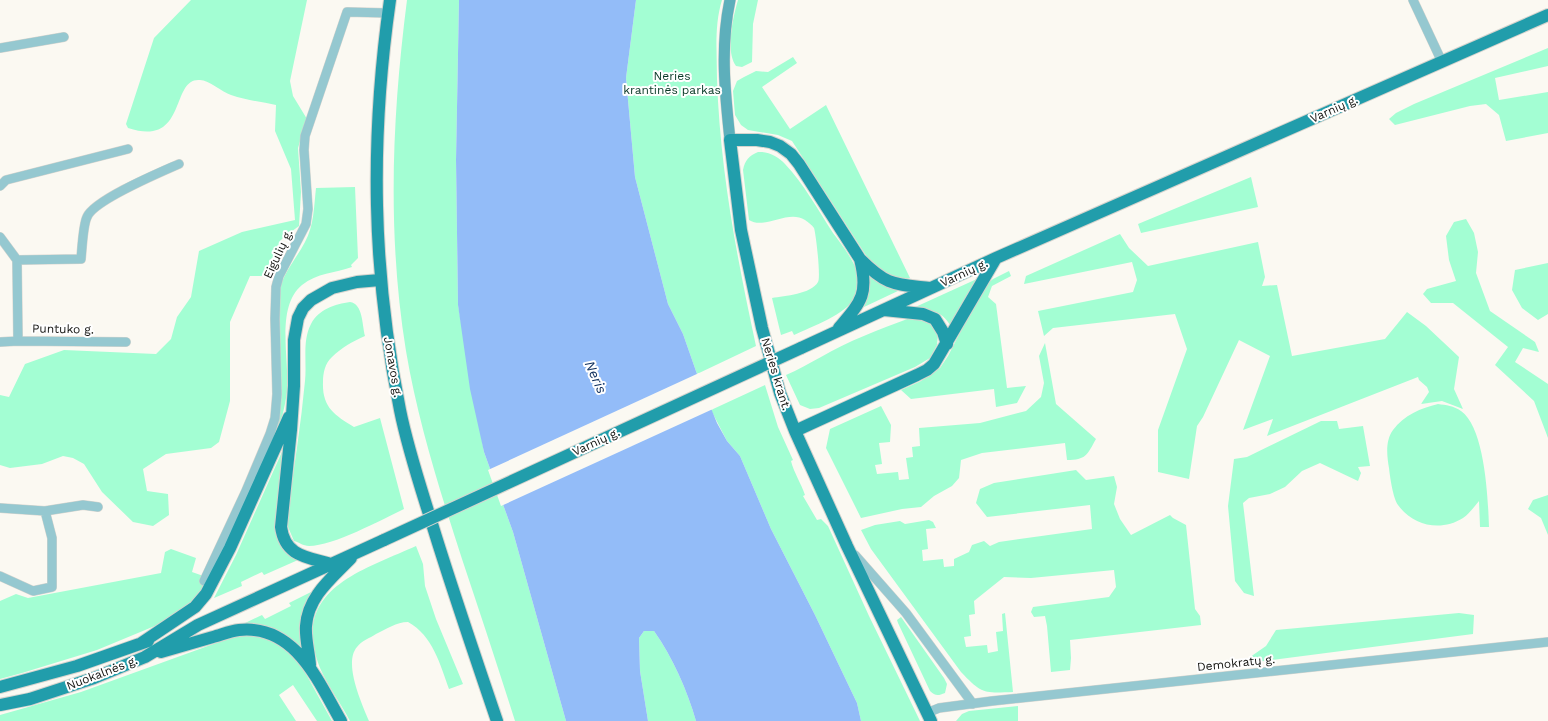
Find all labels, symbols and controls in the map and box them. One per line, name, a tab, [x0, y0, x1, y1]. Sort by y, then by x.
park label: Neries krantinės parkas	[623, 69, 721, 97]
street label: Varnių g.	[1308, 92, 1360, 126]
street label: Eigulių g.	[261, 227, 295, 281]
street label: Varnių g.	[938, 256, 990, 290]
street label: Puntuko g.	[32, 321, 94, 337]
street label: Jonavos g.	[381, 336, 405, 398]
street label: Neries krant.	[758, 336, 794, 412]
water label: Neris	[582, 358, 610, 396]
street label: Varnių g.	[570, 425, 622, 459]
street label: Demokratų g.	[1196, 652, 1276, 674]
street label: Nuokalnės g.	[65, 653, 139, 693]

